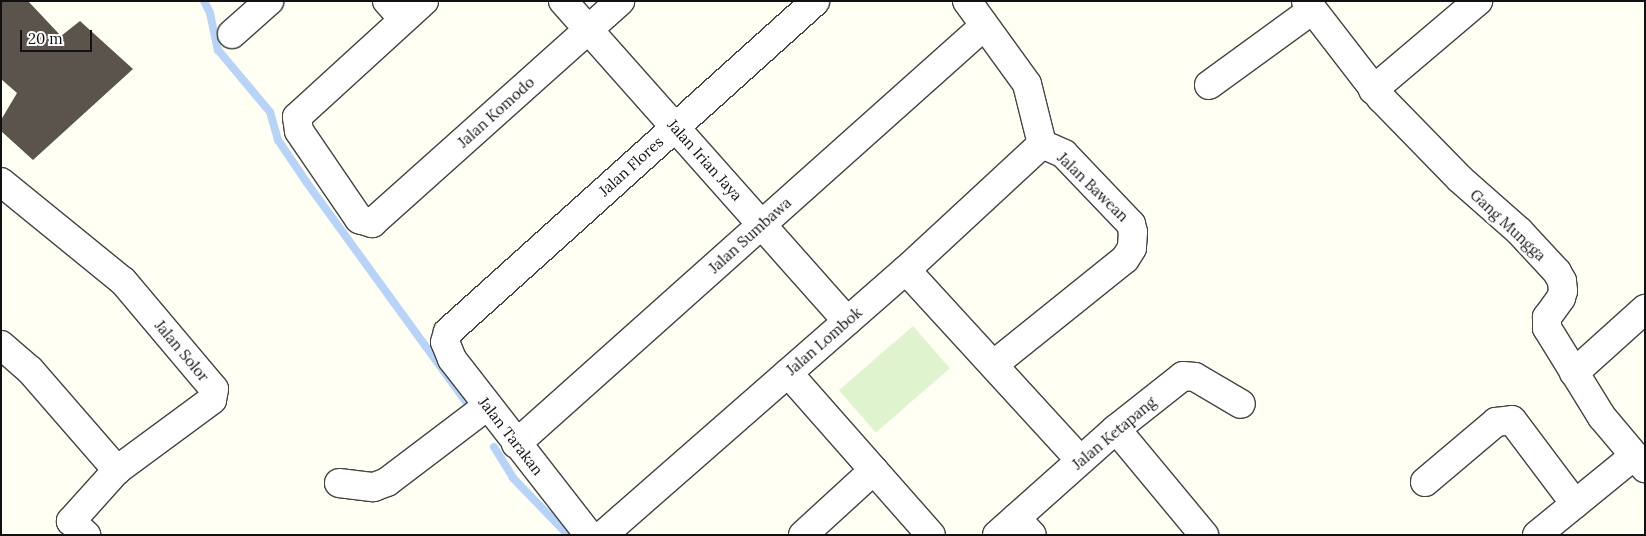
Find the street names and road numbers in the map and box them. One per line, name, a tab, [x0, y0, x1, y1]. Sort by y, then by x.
street label: Jalan Komodo	[454, 73, 538, 151]
street label: Jalan Irian Jaya	[664, 116, 746, 204]
street label: Jalan Flores	[595, 132, 667, 200]
street label: Jalan Bawean	[1054, 149, 1132, 225]
street label: Gang Mungga	[1467, 185, 1549, 265]
street label: Jalan Sumbawa	[705, 193, 795, 277]
street label: Jalan Lombok	[782, 303, 866, 379]
street label: Jalan Solor	[151, 317, 213, 385]
street label: Jalan Tarakan	[475, 393, 547, 479]
street label: Jalan Ketapang	[1069, 393, 1159, 473]

